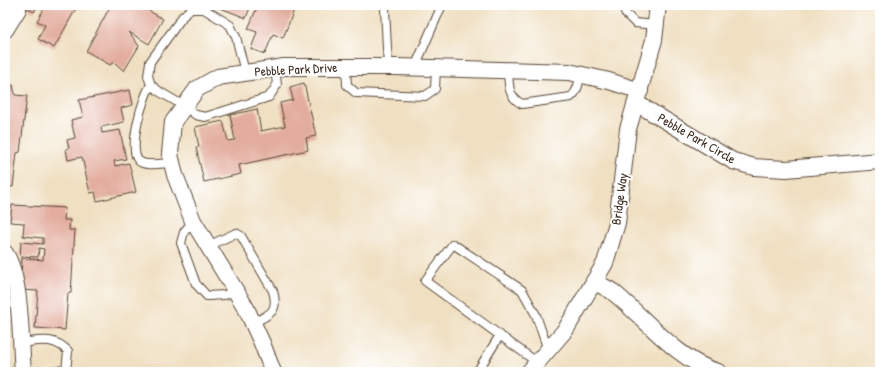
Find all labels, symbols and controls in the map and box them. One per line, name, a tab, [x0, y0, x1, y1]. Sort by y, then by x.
street label: Pebble Park Drive	[254, 58, 338, 80]
street label: Pebble Park Circle	[655, 108, 739, 168]
street label: Bridge Way	[606, 171, 632, 226]

